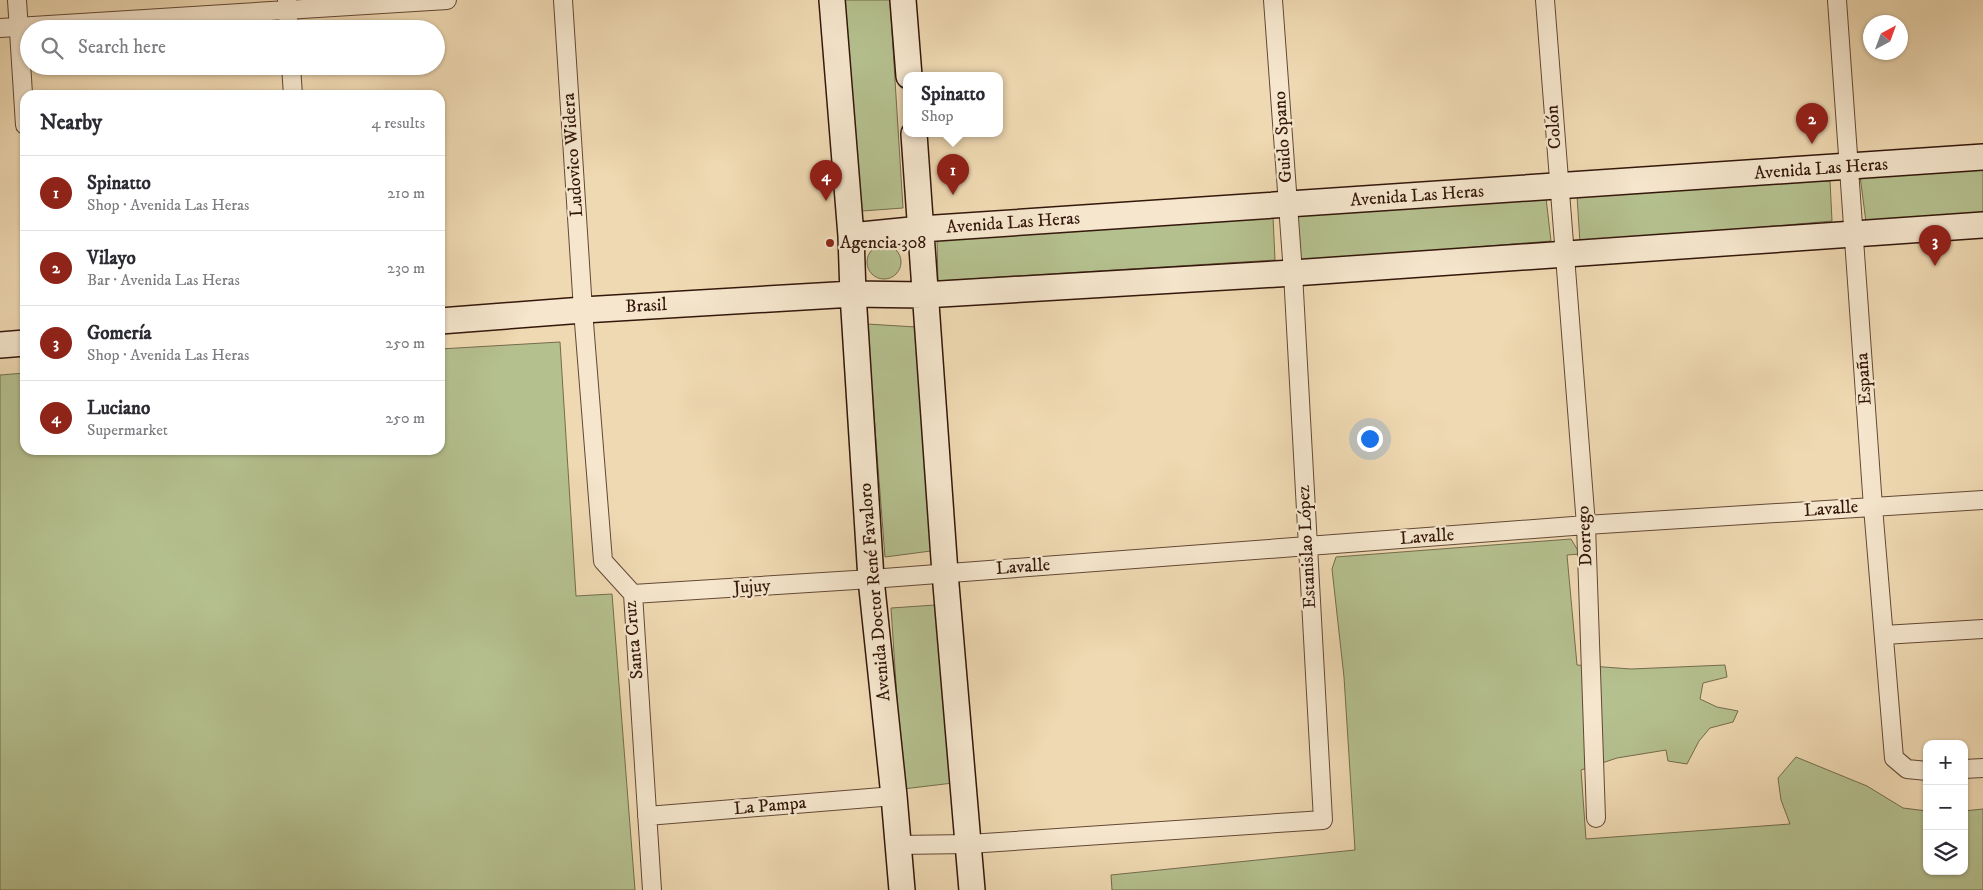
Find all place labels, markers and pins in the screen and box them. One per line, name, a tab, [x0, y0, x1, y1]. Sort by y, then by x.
pin: 2	[1796, 103, 1828, 144]
pin: 1	[937, 154, 969, 195]
pin: 4	[810, 160, 842, 201]
pin: 3	[1919, 225, 1951, 266]
place label: Agencia 308	[840, 232, 926, 254]
marker: Agencia 308	[824, 237, 836, 249]

